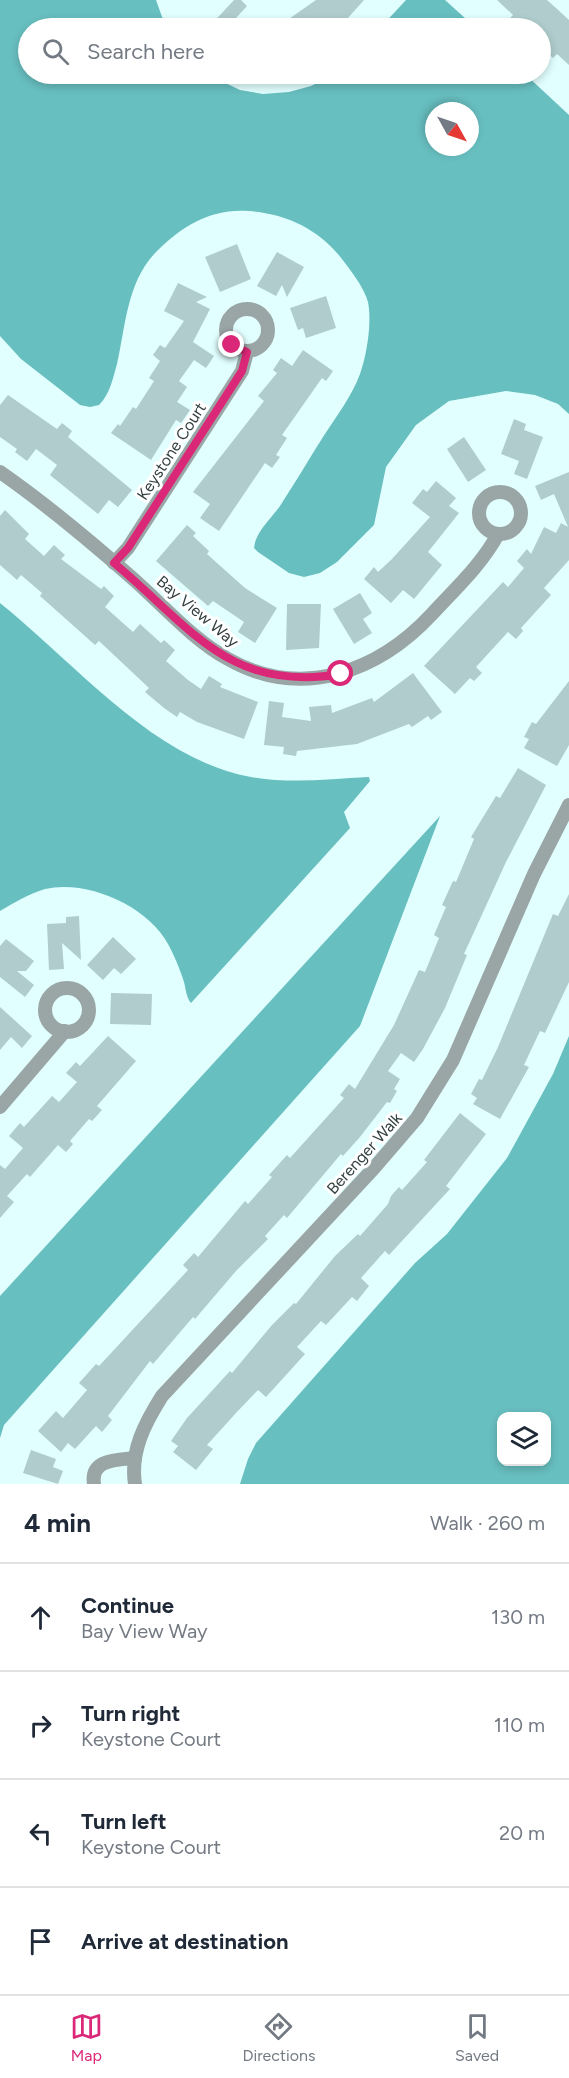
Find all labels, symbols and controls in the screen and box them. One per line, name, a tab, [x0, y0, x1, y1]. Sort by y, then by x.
search box	[18, 18, 551, 84]
icon: search	[39, 35, 72, 68]
text: Search here	[87, 38, 205, 65]
north arrow	[425, 102, 479, 156]
route end	[218, 331, 244, 357]
street label: Keystone Court	[133, 399, 210, 503]
street label: Bay View Way	[153, 572, 243, 652]
route start	[327, 660, 353, 686]
street label: Berenger Walk	[323, 1108, 406, 1198]
map controls	[497, 1412, 551, 1466]
button: layers	[497, 1412, 551, 1466]
text: 4 min	[24, 1507, 91, 1539]
text: Walk · 260 m	[430, 1511, 545, 1535]
text: Continue	[81, 1592, 174, 1619]
icon: ahead	[24, 1601, 57, 1634]
text: 130 m	[491, 1605, 545, 1629]
text: Bay View Way	[81, 1619, 207, 1643]
text: Turn right	[81, 1700, 180, 1727]
icon: right	[24, 1709, 57, 1742]
text: 110 m	[494, 1713, 545, 1737]
text: Keystone Court	[81, 1727, 221, 1751]
text: Turn left	[81, 1808, 167, 1835]
icon: left	[24, 1817, 57, 1850]
text: 20 m	[499, 1821, 545, 1845]
text: Keystone Court	[81, 1835, 221, 1859]
icon: arrive	[24, 1925, 57, 1958]
text: Arrive at destination	[81, 1928, 289, 1955]
tab: Map	[70, 2010, 103, 2065]
tab: Directions	[242, 2010, 315, 2065]
tab: Saved	[455, 2010, 499, 2065]

